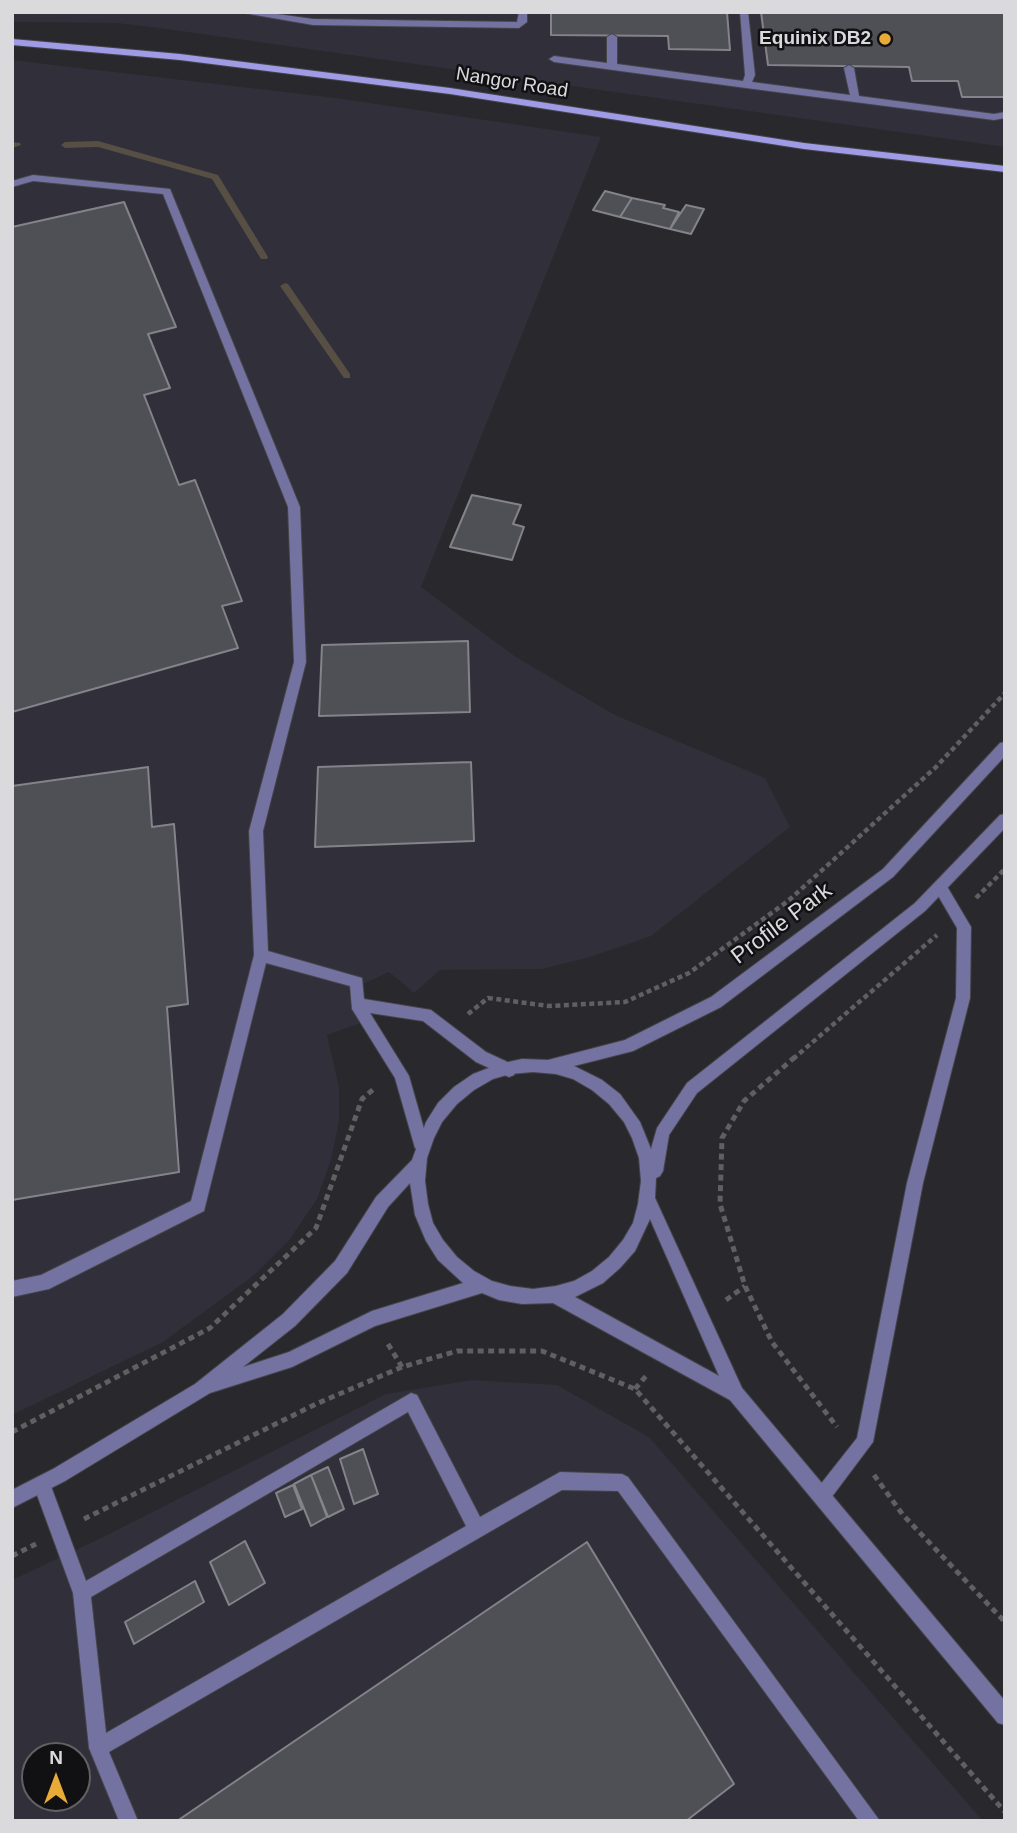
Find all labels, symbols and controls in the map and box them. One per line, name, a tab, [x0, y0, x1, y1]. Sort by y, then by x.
place label: Equinix DB2	[759, 28, 871, 50]
marker: Equinix DB2	[877, 31, 893, 47]
street label: Nangor Road	[454, 63, 570, 103]
street label: Profile Park	[726, 877, 838, 971]
north arrow	[21, 1742, 91, 1812]
text: N	[49, 1747, 63, 1768]

